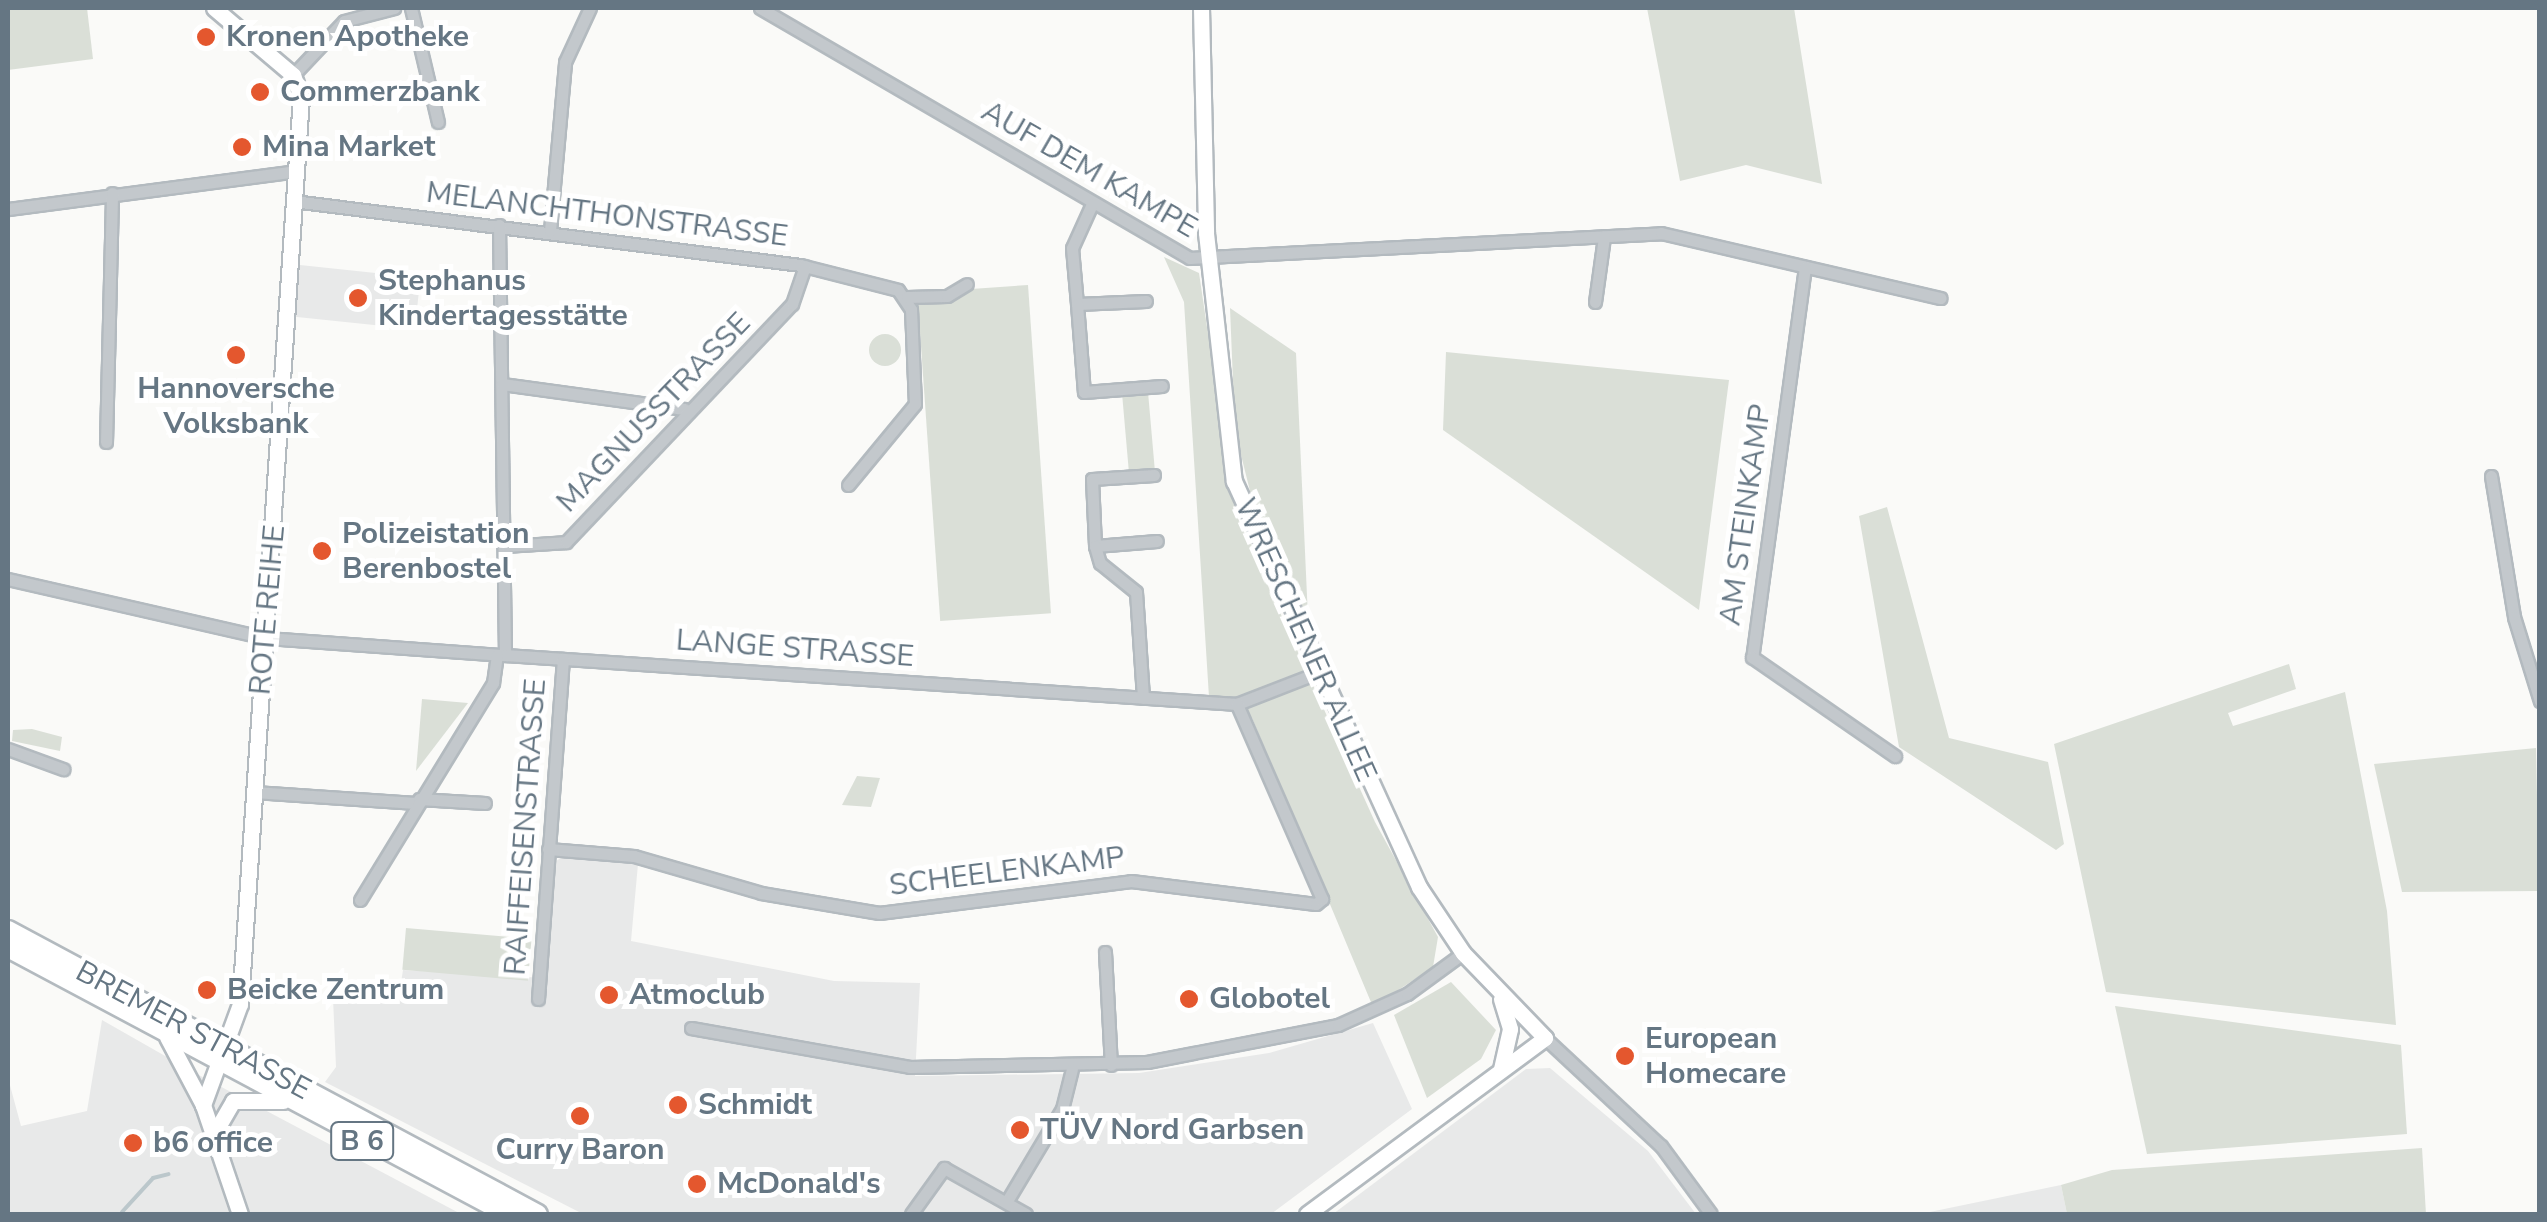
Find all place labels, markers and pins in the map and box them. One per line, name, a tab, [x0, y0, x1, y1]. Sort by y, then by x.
place label: Kronen Apotheke	[226, 19, 469, 55]
marker: Kronen Apotheke	[195, 26, 217, 48]
place label: Commerzbank	[280, 74, 480, 110]
marker: Commerzbank	[249, 81, 271, 103]
place label: Mina Market	[262, 129, 435, 165]
marker: Mina Market	[231, 136, 253, 158]
place label: Stephanus Kindertagesstätte	[378, 263, 628, 334]
marker: Stephanus Kindertagesstätte	[347, 287, 369, 309]
marker: Hannoversche Volksbank	[225, 344, 247, 366]
place label: Hannoversche Volksbank	[137, 371, 335, 442]
place label: Polizeistation Berenbostel	[342, 516, 530, 586]
marker: Polizeistation Berenbostel	[311, 540, 333, 562]
place label: Beicke Zentrum	[227, 972, 444, 1008]
place label: Atmoclub	[629, 977, 765, 1013]
marker: Beicke Zentrum	[196, 979, 218, 1001]
place label: Globotel	[1209, 981, 1330, 1017]
marker: Atmoclub	[598, 984, 620, 1006]
marker: Globotel	[1178, 988, 1200, 1010]
place label: European Homecare	[1645, 1021, 1786, 1092]
marker: European Homecare	[1614, 1045, 1636, 1067]
place label: Schmidt	[698, 1087, 812, 1123]
marker: Schmidt	[667, 1094, 689, 1116]
marker: Curry Baron	[569, 1105, 591, 1127]
place label: TÜV Nord Garbsen	[1040, 1112, 1304, 1148]
marker: TÜV Nord Garbsen	[1009, 1119, 1031, 1141]
place label: b6 office	[153, 1125, 273, 1161]
marker: b6 office	[122, 1132, 144, 1154]
place label: Curry Baron	[495, 1132, 665, 1168]
place label: McDonald's	[717, 1166, 881, 1202]
marker: McDonald's	[686, 1173, 708, 1195]

